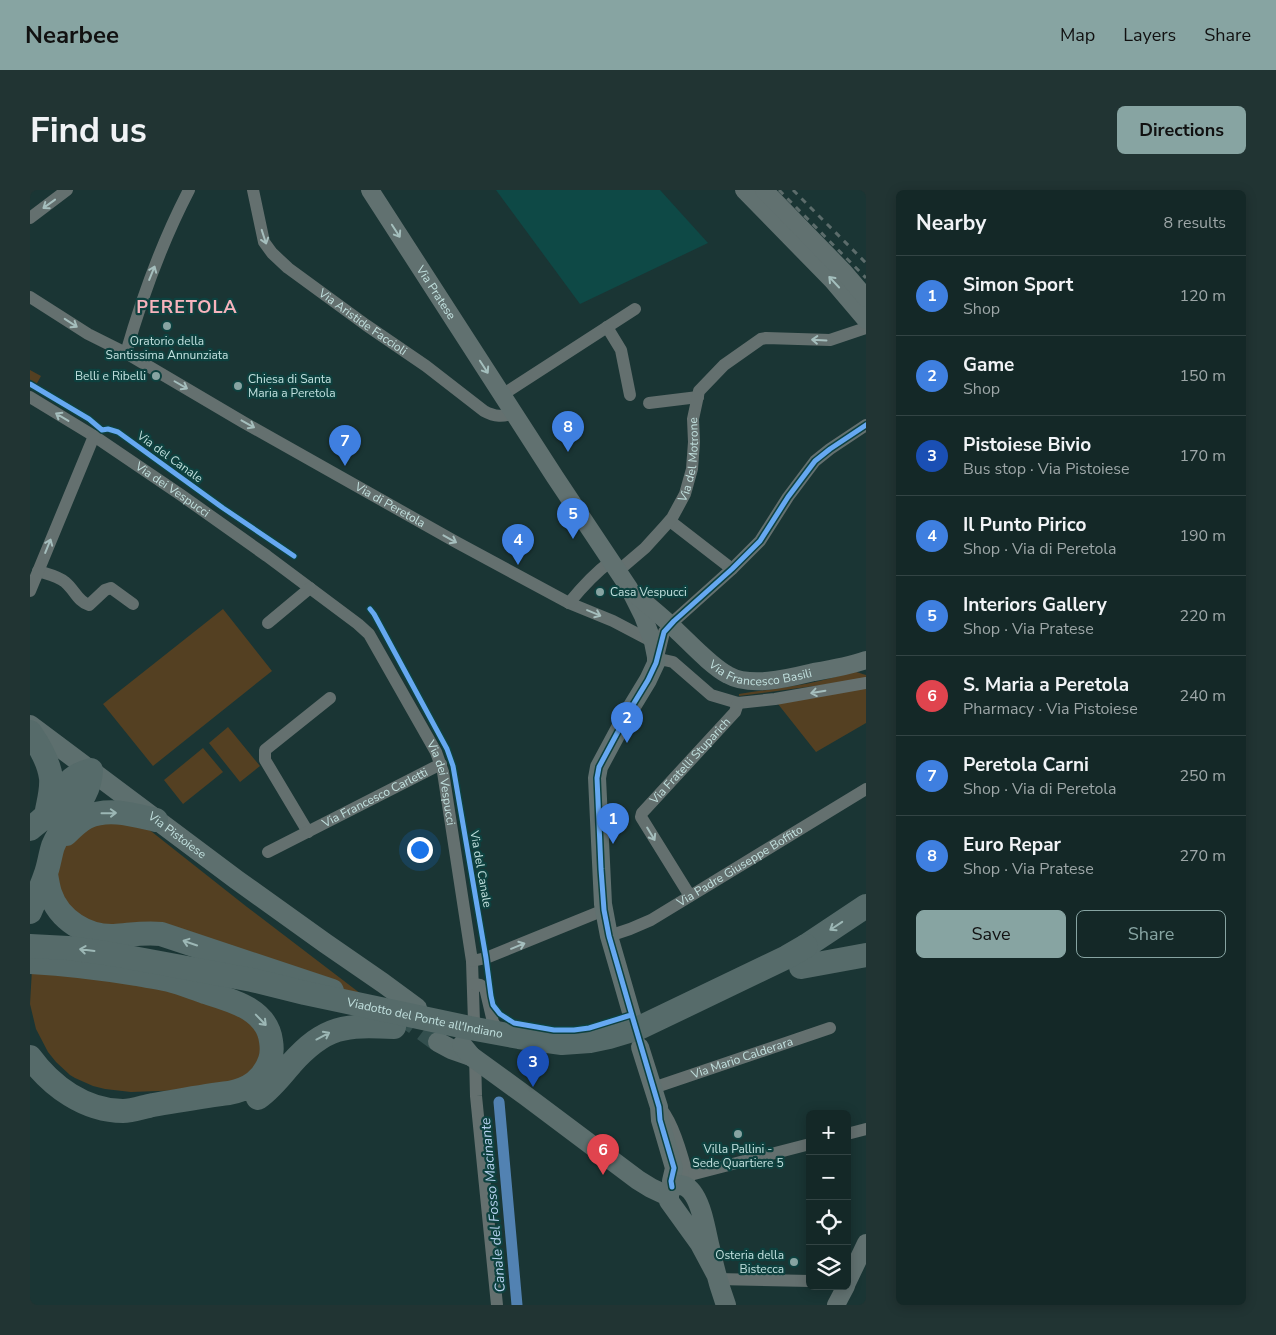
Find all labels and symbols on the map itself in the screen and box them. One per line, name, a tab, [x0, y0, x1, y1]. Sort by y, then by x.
one-way arrow	[42, 199, 56, 209]
one-way arrow	[391, 224, 402, 238]
one-way arrow	[259, 229, 269, 245]
street label: Via Pratese	[412, 262, 459, 323]
one-way arrow	[148, 266, 157, 281]
one-way arrow	[828, 276, 840, 289]
street label: Via Aristide Faccioli	[315, 284, 410, 359]
district label: PERETOLA	[136, 295, 238, 319]
one-way arrow	[64, 318, 78, 328]
marker: Oratorio della Santissima Annunziata	[161, 320, 173, 332]
place label: Oratorio della Santissima Annunziata	[106, 333, 228, 363]
one-way arrow	[811, 335, 827, 344]
one-way arrow	[480, 360, 490, 374]
place label: Belli e Ribelli	[75, 368, 146, 384]
marker: Belli e Ribelli	[150, 370, 162, 382]
place label: Chiesa di Santa Maria a Peretola	[248, 371, 336, 401]
one-way arrow	[173, 380, 188, 390]
marker: Chiesa di Santa Maria a Peretola	[232, 380, 244, 392]
one-way arrow	[56, 411, 70, 421]
pin: 8	[552, 411, 584, 452]
street label: Via del Motrone	[674, 417, 702, 506]
one-way arrow	[240, 419, 255, 429]
pin: 7	[329, 425, 361, 466]
street label: Via del Canale	[133, 427, 206, 486]
street label: Via dei Vespucci	[131, 458, 213, 521]
street label: Via di Peretola	[351, 478, 428, 531]
pin: 5	[557, 498, 589, 539]
pin: 4	[502, 524, 534, 565]
one-way arrow	[442, 534, 456, 544]
one-way arrow	[44, 539, 54, 554]
place label: Casa Vespucci	[610, 584, 687, 600]
marker: Casa Vespucci	[594, 586, 606, 598]
one-way arrow	[586, 609, 601, 619]
street label: Via Francesco Basili	[705, 656, 813, 689]
one-way arrow	[810, 687, 826, 697]
pin: 2	[611, 702, 643, 743]
street label: Via Fratelli Stuparich	[645, 714, 734, 808]
street label: Via dei Vespucci	[423, 737, 459, 826]
street label: Via Francesco Carletti	[318, 764, 431, 832]
pin: 1	[597, 803, 629, 844]
one-way arrow	[100, 808, 116, 818]
street label: Via Pistoiese	[144, 808, 210, 862]
street label: Via Padre Giuseppe Boffito	[673, 821, 806, 911]
one-way arrow	[647, 827, 657, 841]
street label: Via del Canale	[466, 828, 496, 909]
your location	[407, 837, 433, 863]
one-way arrow	[829, 921, 843, 931]
one-way arrow	[183, 938, 198, 947]
one-way arrow	[510, 940, 525, 950]
one-way arrow	[80, 945, 96, 955]
street label: Viadotto del Ponte all'Indiano	[345, 994, 505, 1042]
one-way arrow	[255, 1014, 267, 1026]
one-way arrow	[315, 1031, 330, 1041]
street label: Via Mario Calderara	[688, 1033, 795, 1083]
pin: 3	[517, 1046, 549, 1087]
water label: Canale del Fosso Macinante	[476, 1116, 510, 1293]
marker: Villa Pallini - Sede Quartiere 5	[732, 1128, 744, 1140]
pin: 6	[587, 1134, 619, 1175]
place label: Villa Pallini - Sede Quartiere 5	[692, 1141, 784, 1171]
place label: Osteria della Bistecca	[715, 1247, 784, 1277]
marker: Osteria della Bistecca	[788, 1256, 800, 1268]

